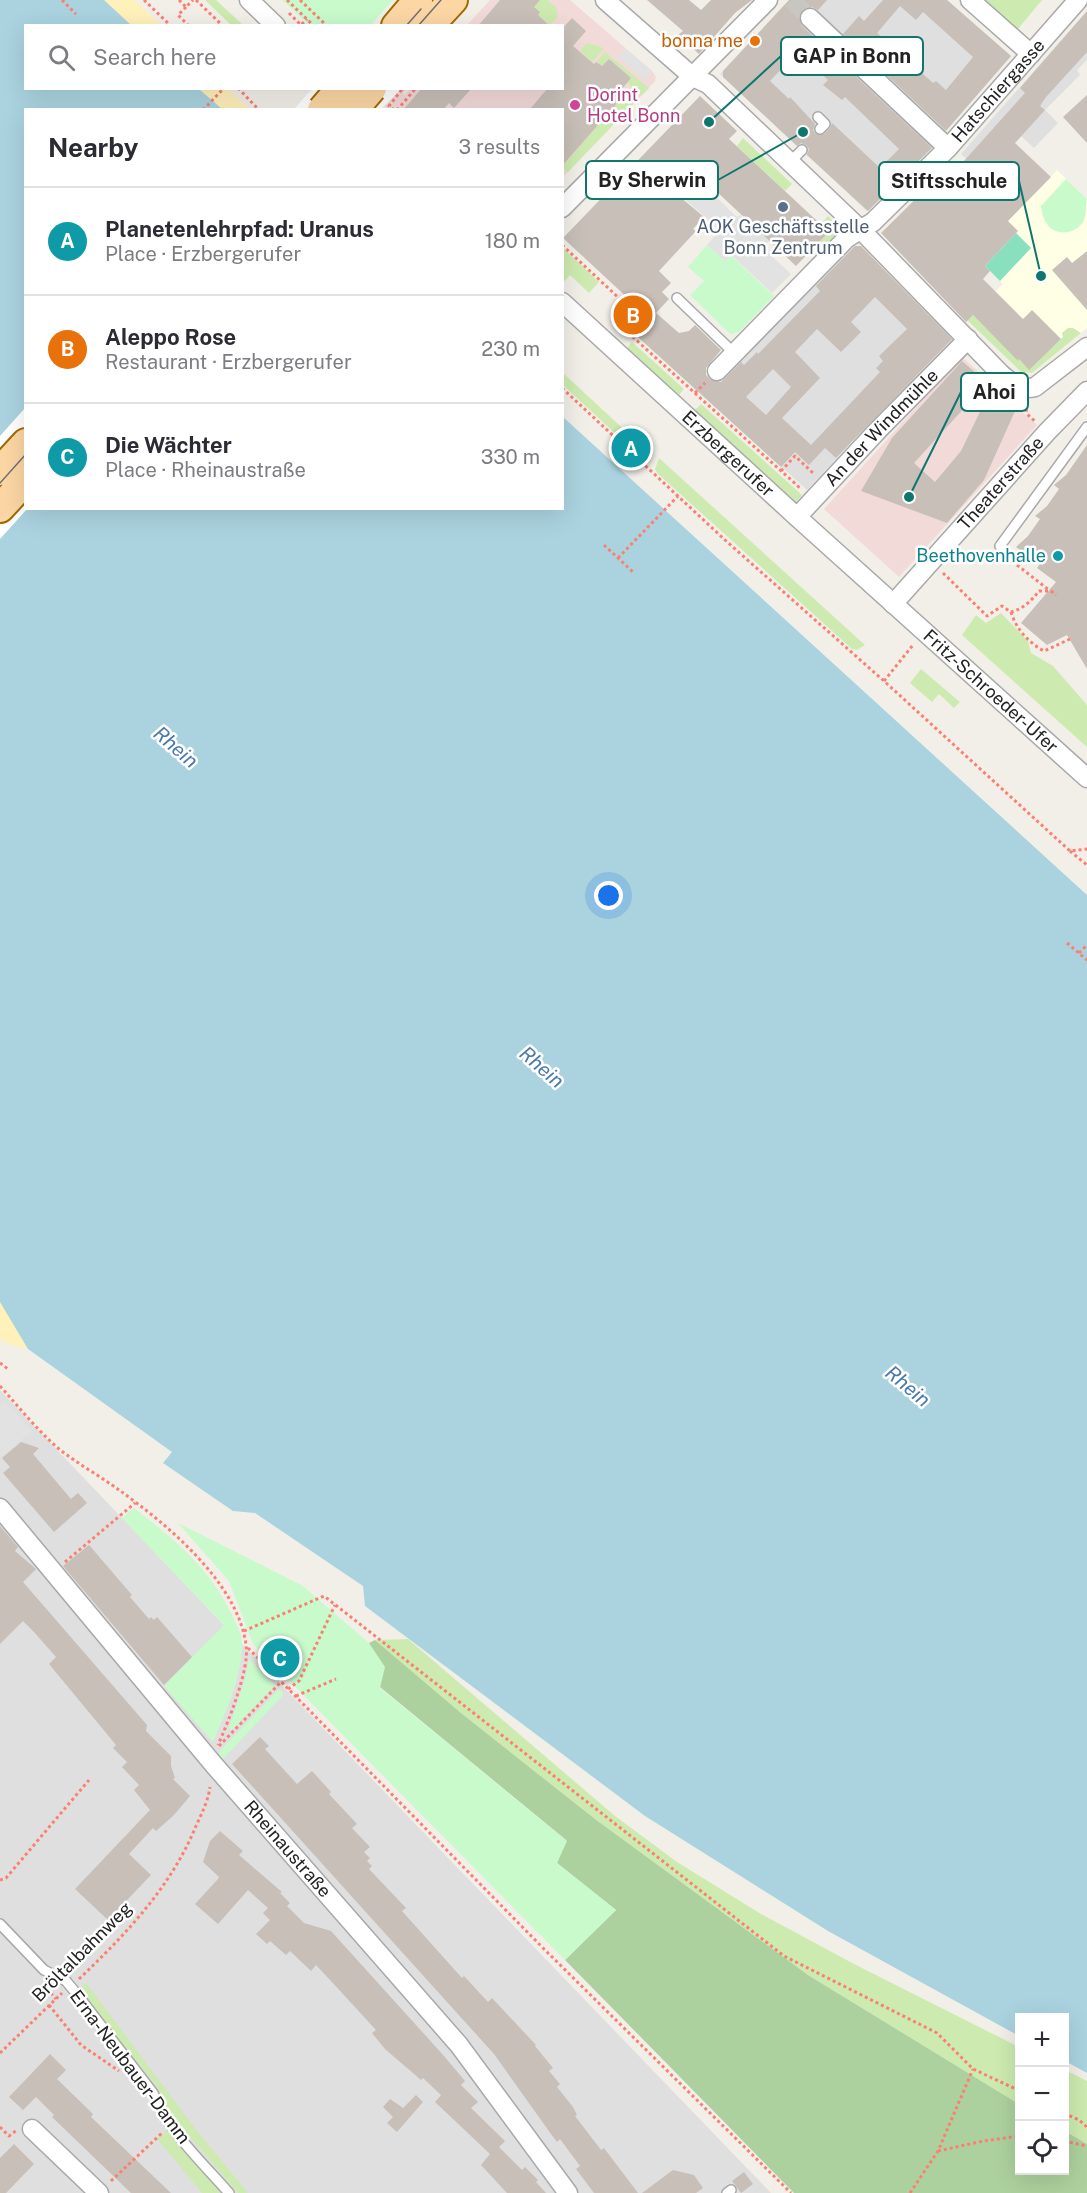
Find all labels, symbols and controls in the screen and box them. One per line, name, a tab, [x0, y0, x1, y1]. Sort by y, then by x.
search box	[24, 24, 564, 90]
place label: bonna me	[661, 30, 743, 51]
marker: bonna me	[748, 34, 762, 48]
street label: Hatschiergasse	[947, 35, 1049, 146]
callout: GAP in Bonn	[781, 37, 923, 75]
icon: search	[45, 41, 78, 74]
text: Search here	[93, 44, 217, 70]
text: GAP in Bonn	[793, 44, 911, 68]
place label: Dorint Hotel Bonn	[587, 84, 680, 126]
marker: Dorint Hotel Bonn	[568, 98, 582, 112]
text: Nearby	[48, 132, 138, 163]
text: 3 results	[459, 135, 540, 159]
callout: By Sherwin	[586, 161, 718, 199]
callout: Stiftsschule	[879, 162, 1019, 200]
text: By Sherwin	[598, 168, 706, 192]
text: Stiftsschule	[891, 169, 1007, 193]
marker: AOK Geschäftsstelle Bonn Zentrum	[776, 200, 790, 214]
text: Planetenlehrpfad: Uranus	[105, 216, 374, 242]
place label: AOK Geschäftsstelle Bonn Zentrum	[697, 216, 869, 258]
text: A	[60, 229, 75, 253]
text: 180 m	[485, 229, 540, 253]
text: Place · Erzbergerufer	[105, 242, 301, 266]
pin: B	[614, 292, 652, 338]
text: Aleppo Rose	[105, 324, 236, 350]
text: B	[61, 337, 74, 361]
text: 230 m	[481, 337, 540, 361]
text: Restaurant · Erzbergerufer	[105, 350, 352, 374]
street label: An der Windmühle	[820, 365, 942, 490]
callout: Ahoi	[961, 373, 1028, 411]
text: Ahoi	[972, 380, 1016, 404]
street label: Erzbergerufer	[678, 406, 779, 501]
pin: A	[612, 426, 650, 470]
text: Die Wächter	[105, 432, 232, 458]
street label: Theaterstraße	[953, 432, 1048, 534]
text: C	[60, 445, 75, 469]
text: 330 m	[481, 445, 540, 469]
text: Place · Rheinaustraße	[105, 458, 306, 482]
place label: Beethovenhalle	[916, 545, 1046, 566]
marker: Beethovenhalle	[1051, 549, 1065, 563]
street label: Fritz-Schroeder-Ufer	[919, 625, 1063, 757]
water label: Rhein	[149, 721, 203, 773]
your location	[594, 881, 623, 910]
water label: Rhein	[515, 1041, 569, 1093]
water label: Rhein	[881, 1360, 935, 1412]
pin: C	[260, 1636, 300, 1680]
street label: Rheinaustraße	[240, 1796, 336, 1901]
street label: Bröltalbahnweg	[27, 1897, 136, 2006]
street label: Erna-Neubauer-Damm	[66, 1986, 195, 2148]
map controls	[1015, 2013, 1069, 2175]
button: +	[1015, 2013, 1069, 2067]
button: −	[1015, 2067, 1069, 2121]
button: locate	[1015, 2121, 1069, 2175]

